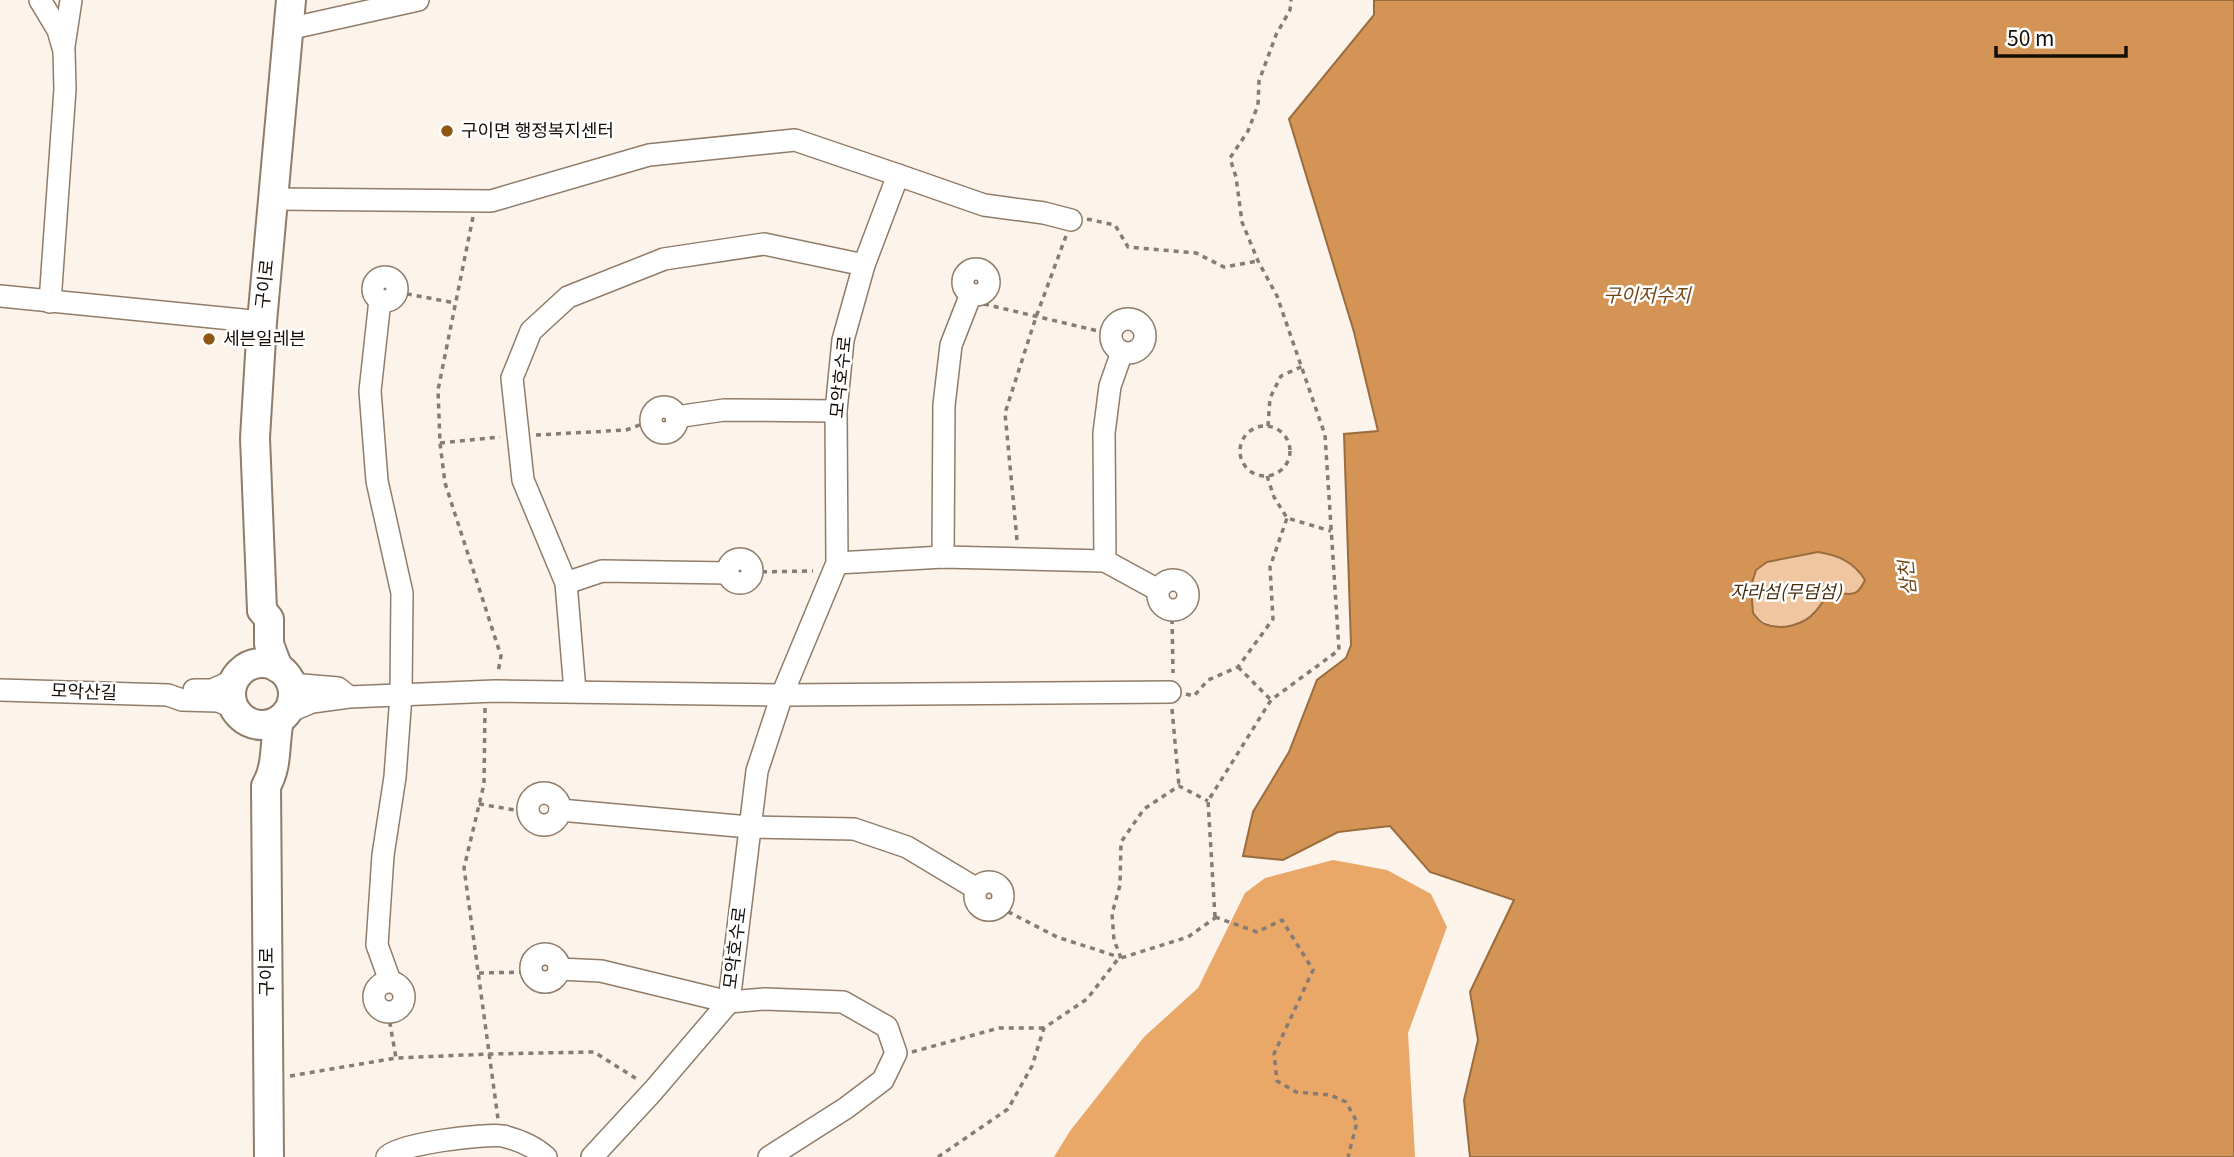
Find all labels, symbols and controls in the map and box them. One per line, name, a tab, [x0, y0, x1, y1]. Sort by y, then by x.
scale bar	[1996, 14, 2126, 58]
text: 50 m	[2007, 22, 2054, 52]
place label: 구이면 행정복지센터	[461, 116, 614, 142]
marker: 구이면 행정복지센터	[439, 123, 455, 139]
street label: 구이로	[247, 258, 279, 310]
water label: 구이저수지	[1603, 280, 1692, 307]
place label: 세븐일레븐	[223, 324, 306, 350]
marker: 세븐일레븐	[201, 331, 217, 347]
street label: 모악호수로	[822, 334, 856, 419]
water label: 삼천	[1890, 558, 1921, 597]
park label: 자라섬(무덤섬)	[1730, 577, 1843, 603]
street label: 모악산길	[51, 676, 118, 704]
street label: 모악호수로	[715, 905, 751, 990]
street label: 구이로	[252, 947, 278, 997]

